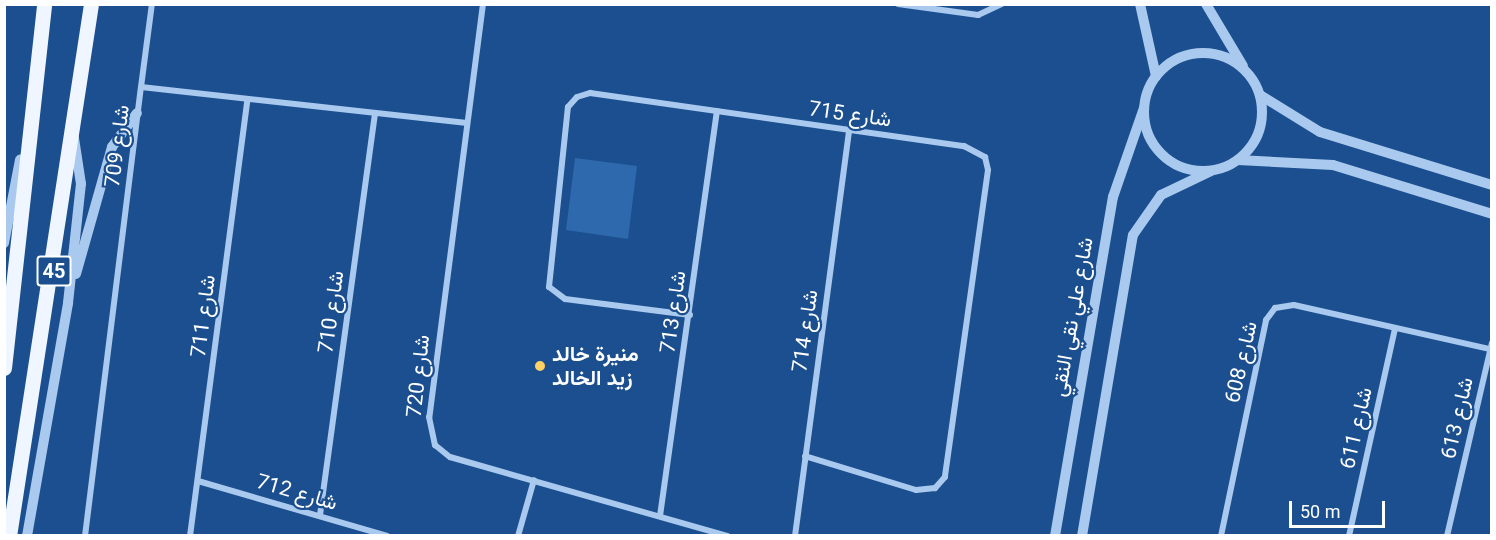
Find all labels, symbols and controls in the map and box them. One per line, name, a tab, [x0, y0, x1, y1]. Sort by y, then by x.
street label: شارع 715	[807, 96, 893, 132]
street label: شارع 709	[99, 103, 135, 189]
street label: شارع علي نقي النقي	[1046, 235, 1098, 399]
road number: 45	[36, 254, 72, 288]
street label: شارع 710	[313, 269, 349, 355]
street label: شارع 713	[655, 269, 691, 355]
street label: شارع 711	[185, 273, 221, 359]
street label: شارع 714	[787, 288, 823, 374]
street label: شارع 608	[1219, 319, 1263, 405]
street label: شارع 720	[401, 333, 435, 419]
place label: منيرة خالد زيد الخالد	[552, 341, 639, 391]
marker: منيرة خالد زيد الخالد	[533, 359, 547, 373]
street label: شارع 613	[1435, 375, 1479, 461]
street label: شارع 611	[1334, 385, 1378, 471]
street label: شارع 712	[254, 468, 340, 516]
scale bar	[1292, 489, 1388, 527]
text: 50 m	[1300, 501, 1340, 522]

